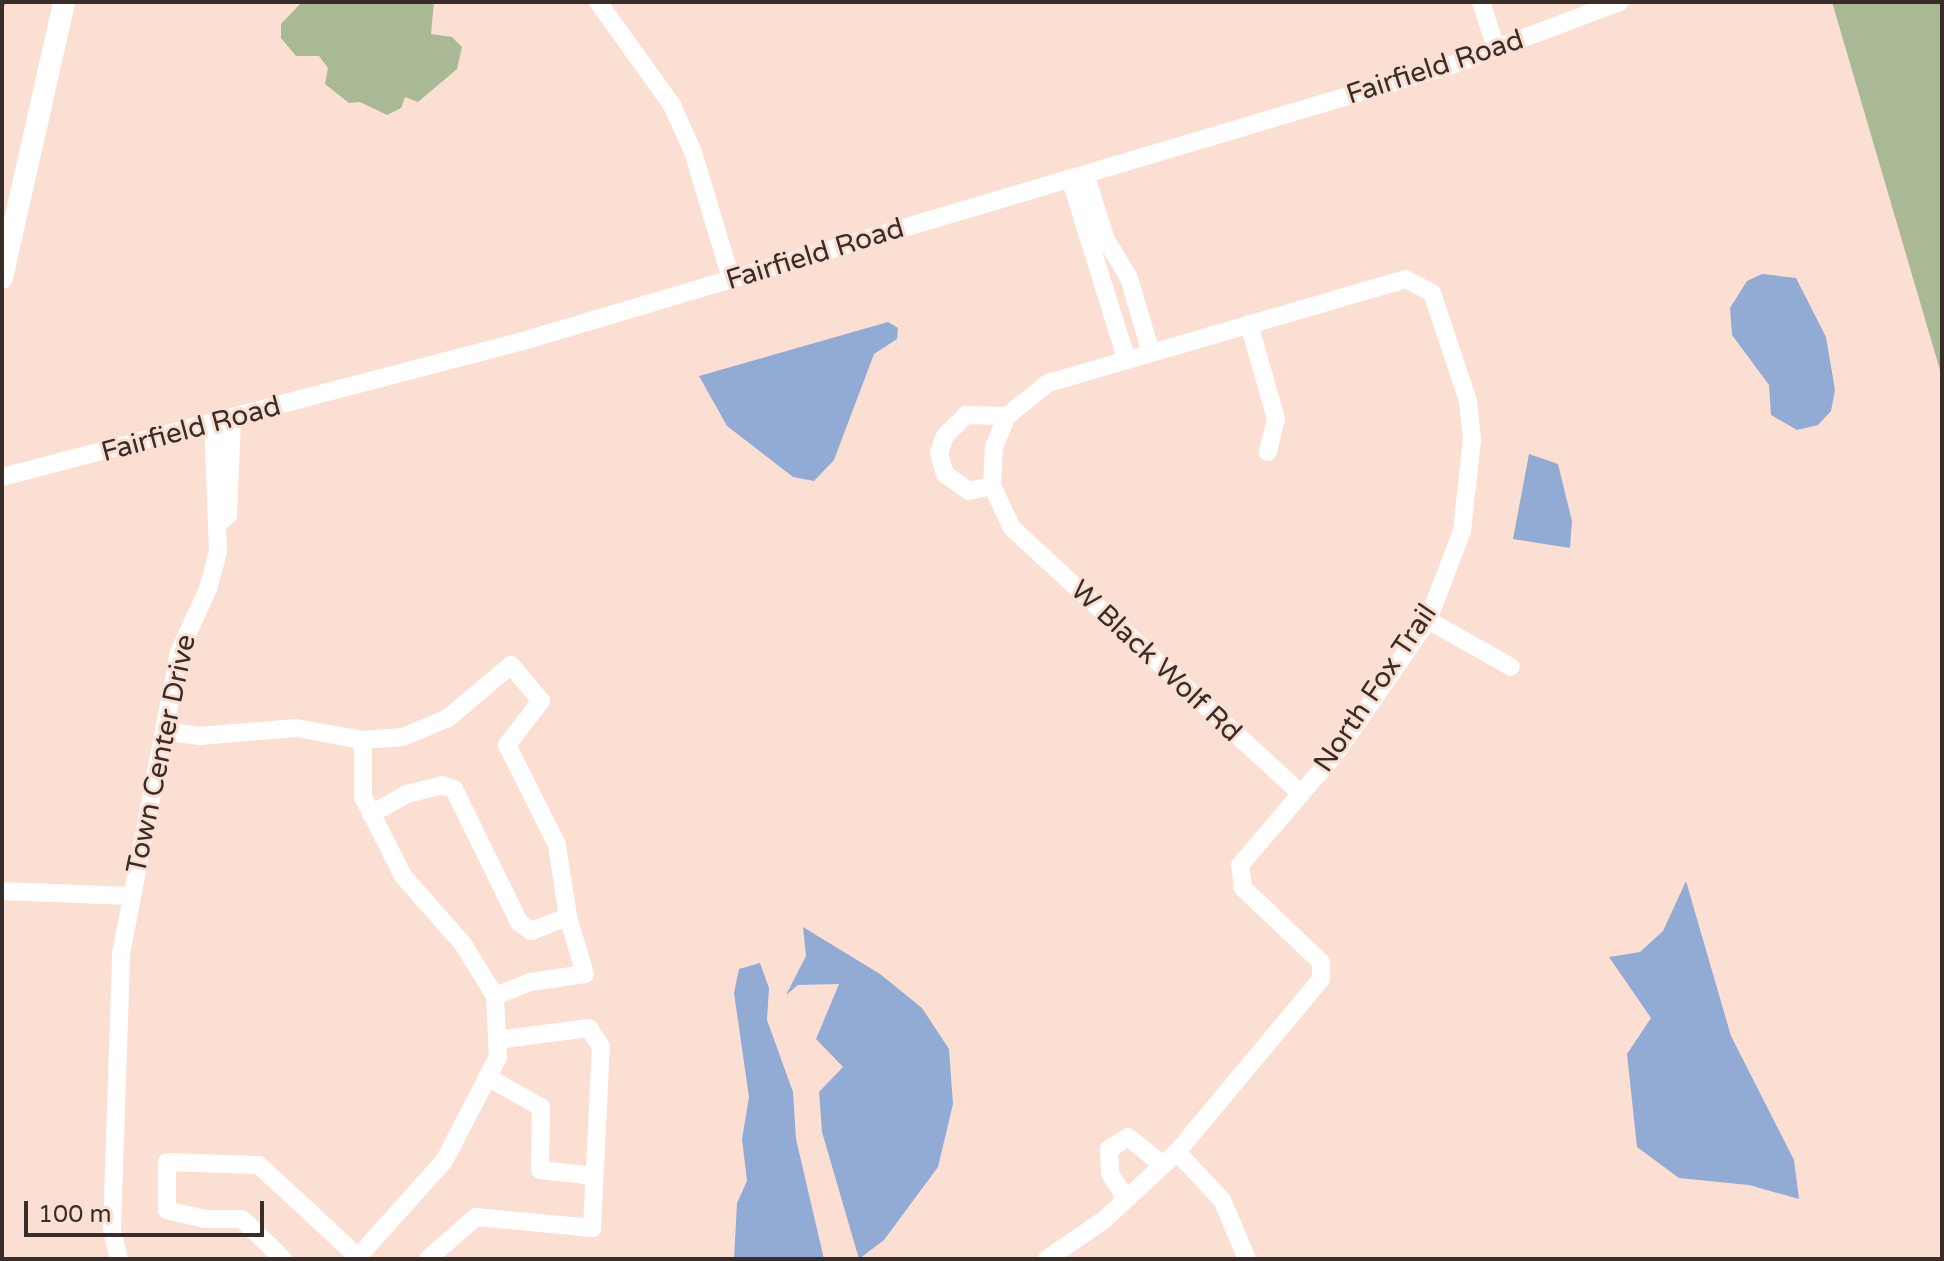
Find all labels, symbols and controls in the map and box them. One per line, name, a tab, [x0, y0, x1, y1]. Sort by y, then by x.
street label: Fairfield Road	[1342, 23, 1528, 111]
street label: Fairfield Road	[722, 211, 908, 297]
street label: Fairfield Road	[98, 389, 284, 469]
street label: W Black Wolf Rd	[1064, 573, 1248, 749]
street label: North Fox Trail	[1306, 598, 1444, 778]
street label: Town Center Drive	[119, 631, 203, 877]
scale bar	[28, 1185, 268, 1235]
text: 100 m	[38, 1200, 112, 1229]

